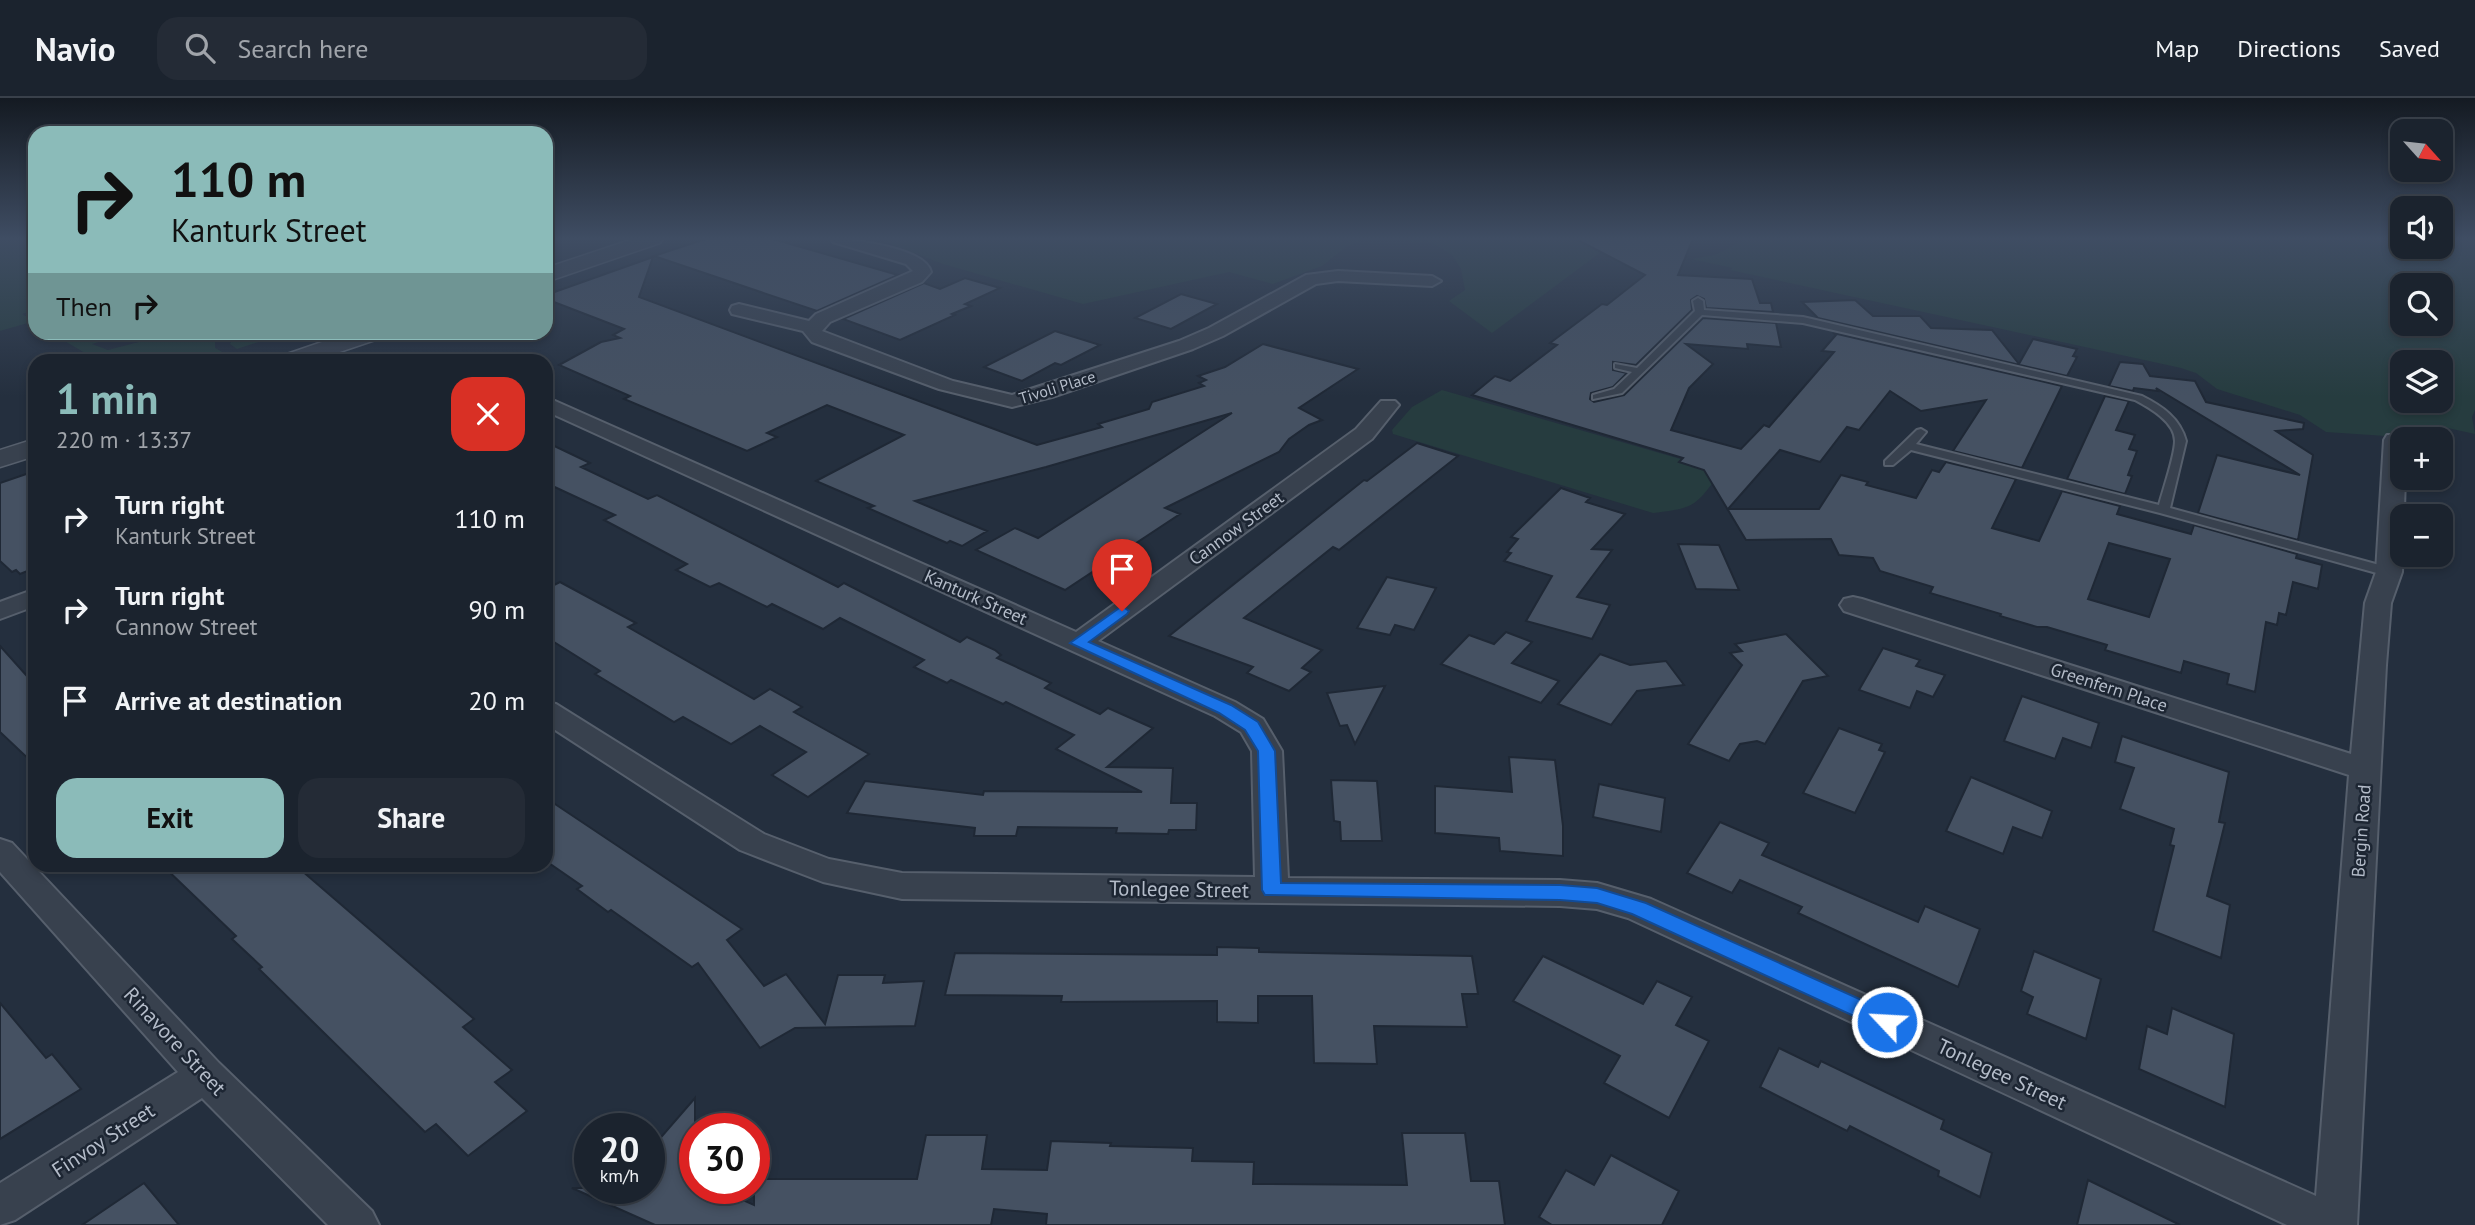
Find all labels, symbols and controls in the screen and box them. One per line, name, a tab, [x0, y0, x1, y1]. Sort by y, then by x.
search box	[157, 17, 647, 80]
text: Navio	[35, 27, 115, 70]
icon: search	[181, 29, 219, 67]
text: Search here	[237, 32, 369, 65]
text: Map	[2155, 33, 2199, 64]
text: Directions	[2237, 33, 2341, 64]
text: Saved	[2379, 33, 2440, 64]
north arrow	[2390, 119, 2454, 182]
map controls	[2390, 119, 2453, 567]
text: 110 m	[171, 147, 306, 211]
icon: right	[56, 154, 147, 245]
button: sound	[2390, 196, 2453, 259]
text: Kanturk Street	[171, 209, 367, 251]
button: search	[2390, 273, 2453, 336]
icon: right	[126, 287, 164, 325]
text: Then	[56, 290, 112, 323]
button: layers	[2390, 350, 2453, 413]
street label: Tivoli Place	[1016, 366, 1098, 408]
text: 1 min	[56, 371, 158, 426]
button: close	[451, 377, 525, 451]
text: 220 m · 13:37	[56, 425, 192, 454]
button: +	[2390, 427, 2453, 490]
street label: Cannow Street	[1184, 486, 1288, 570]
text: Turn right	[115, 488, 224, 521]
icon: right	[56, 500, 94, 538]
text: 110 m	[454, 502, 525, 535]
button: −	[2390, 504, 2453, 567]
text: Kanturk Street	[115, 521, 256, 550]
pin	[1092, 539, 1152, 611]
icon: arrive	[1103, 550, 1141, 588]
street label: Kanturk Street	[921, 564, 1031, 630]
text: Turn right	[115, 579, 224, 612]
icon: right	[56, 591, 94, 629]
text: 90 m	[469, 593, 525, 626]
text: Cannow Street	[115, 612, 258, 641]
street label: Greenfern Place	[2048, 657, 2170, 717]
icon: arrive	[56, 682, 94, 720]
text: Arrive at destination	[115, 684, 342, 717]
text: 20 m	[469, 684, 525, 717]
button: Exit	[56, 778, 284, 858]
button: Share	[298, 778, 525, 858]
street label: Bergin Road	[2346, 784, 2376, 878]
street label: Tonlegee Street	[1109, 874, 1249, 904]
street label: Rinavore Street	[118, 981, 232, 1101]
position arrow	[1850, 985, 1924, 1059]
street label: Tonlegee Street	[1933, 1032, 2071, 1116]
street label: Finvoy Street	[47, 1097, 159, 1183]
speed limit sign: 30	[679, 1113, 770, 1204]
text: 20	[600, 1126, 639, 1172]
text: km/h	[600, 1164, 639, 1187]

